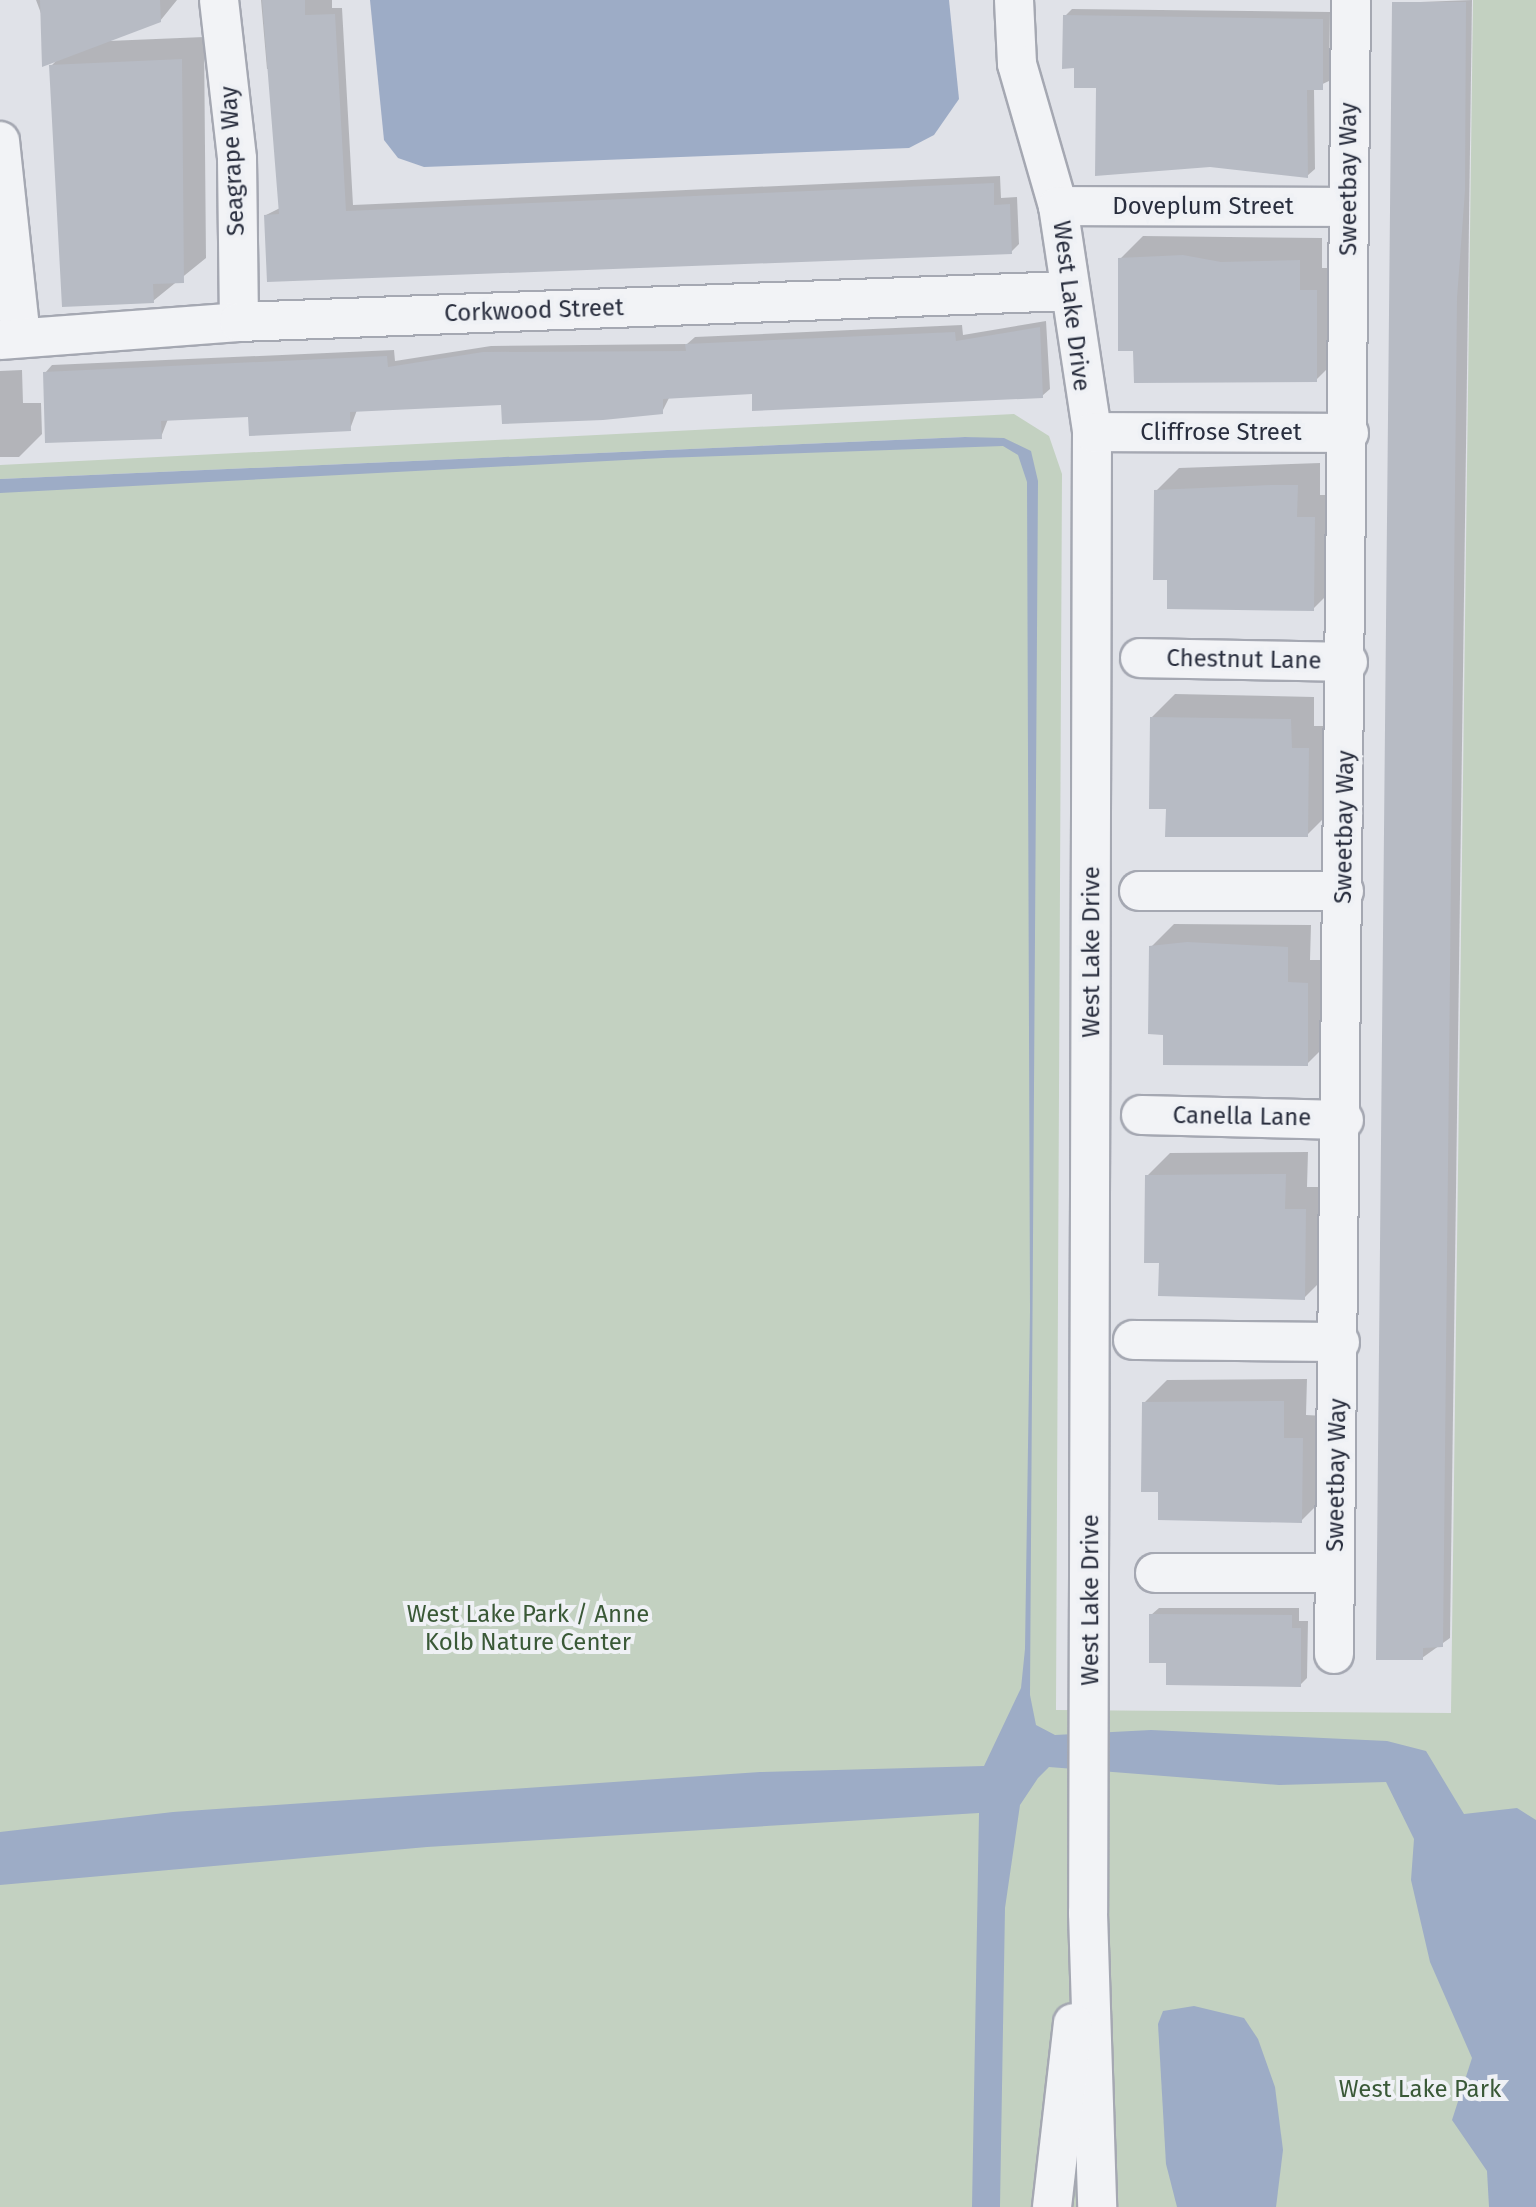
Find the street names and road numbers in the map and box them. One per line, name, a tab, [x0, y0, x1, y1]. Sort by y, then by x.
street label: Seagrape Way	[215, 85, 251, 237]
street label: Sweetbay Way	[1335, 102, 1363, 256]
street label: Doveplum Street	[1112, 193, 1294, 221]
street label: West Lake Drive	[1046, 219, 1096, 393]
street label: Corkwood Street	[444, 293, 624, 329]
street label: Cliffrose Street	[1140, 419, 1302, 447]
street label: Chestnut Lane	[1166, 644, 1322, 676]
street label: Sweetbay Way	[1329, 750, 1361, 904]
street label: West Lake Drive	[1078, 866, 1106, 1038]
street label: Canella Lane	[1172, 1101, 1312, 1133]
street label: Sweetbay Way	[1321, 1398, 1353, 1552]
street label: West Lake Drive	[1077, 1514, 1105, 1686]

